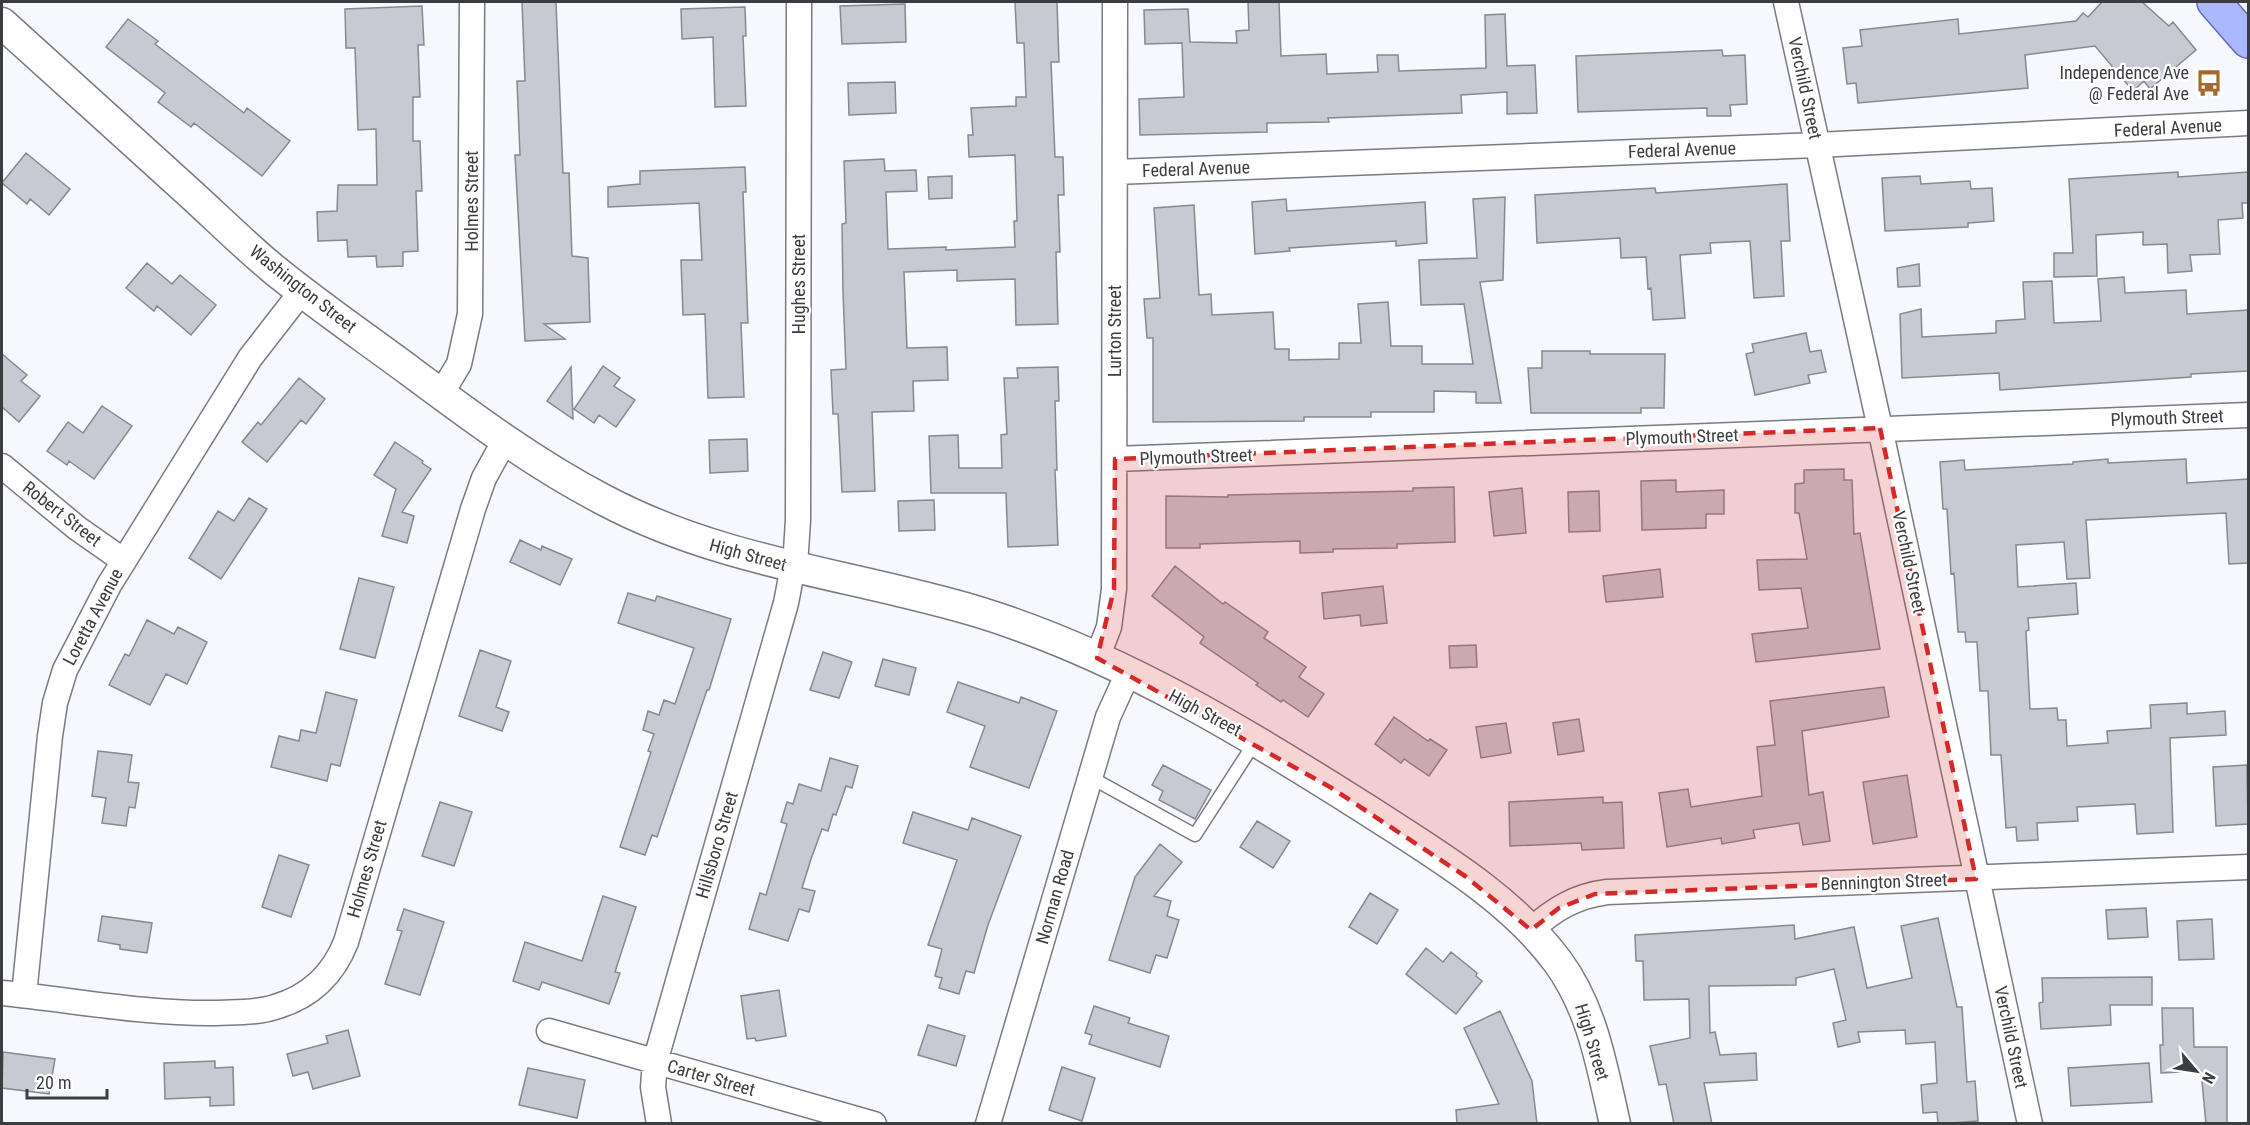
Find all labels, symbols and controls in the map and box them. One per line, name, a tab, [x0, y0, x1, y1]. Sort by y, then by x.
street label: Verchild Street	[1784, 35, 1827, 141]
place label: Independence Ave @ Federal Ave	[2059, 62, 2189, 104]
bus stop icon: Independence Ave @ Federal Ave	[2194, 68, 2224, 98]
street label: Federal Avenue	[2113, 114, 2223, 141]
street label: Federal Avenue	[1628, 137, 1736, 162]
street label: Holmes Street	[461, 151, 482, 251]
street label: Federal Avenue	[1142, 156, 1250, 181]
street label: Hughes Street	[788, 234, 809, 334]
street label: Washington Street	[246, 240, 361, 337]
street label: Lurton Street	[1104, 285, 1125, 377]
street label: Plymouth Street	[2110, 405, 2224, 430]
street label: Plymouth Street	[1625, 424, 1739, 449]
street label: Plymouth Street	[1139, 444, 1253, 469]
street label: Robert Street	[19, 477, 106, 551]
street label: Verchild Street	[1888, 509, 1931, 615]
street label: High Street	[707, 534, 789, 575]
street label: Loretta Avenue	[58, 565, 127, 669]
street label: High Street	[1165, 685, 1245, 740]
street label: Hillsboro Street	[691, 789, 742, 901]
street label: Holmes Street	[343, 817, 391, 920]
street label: Norman Road	[1031, 847, 1078, 946]
street label: Bennington Street	[1820, 869, 1948, 894]
street label: Verchild Street	[1990, 984, 2033, 1090]
street label: High Street	[1571, 1001, 1614, 1083]
north arrow	[2166, 1041, 2226, 1101]
street label: Carter Street	[665, 1055, 757, 1100]
scale bar	[27, 1062, 106, 1100]
text: N	[2198, 1069, 2219, 1087]
text: 20 m	[36, 1072, 71, 1093]

